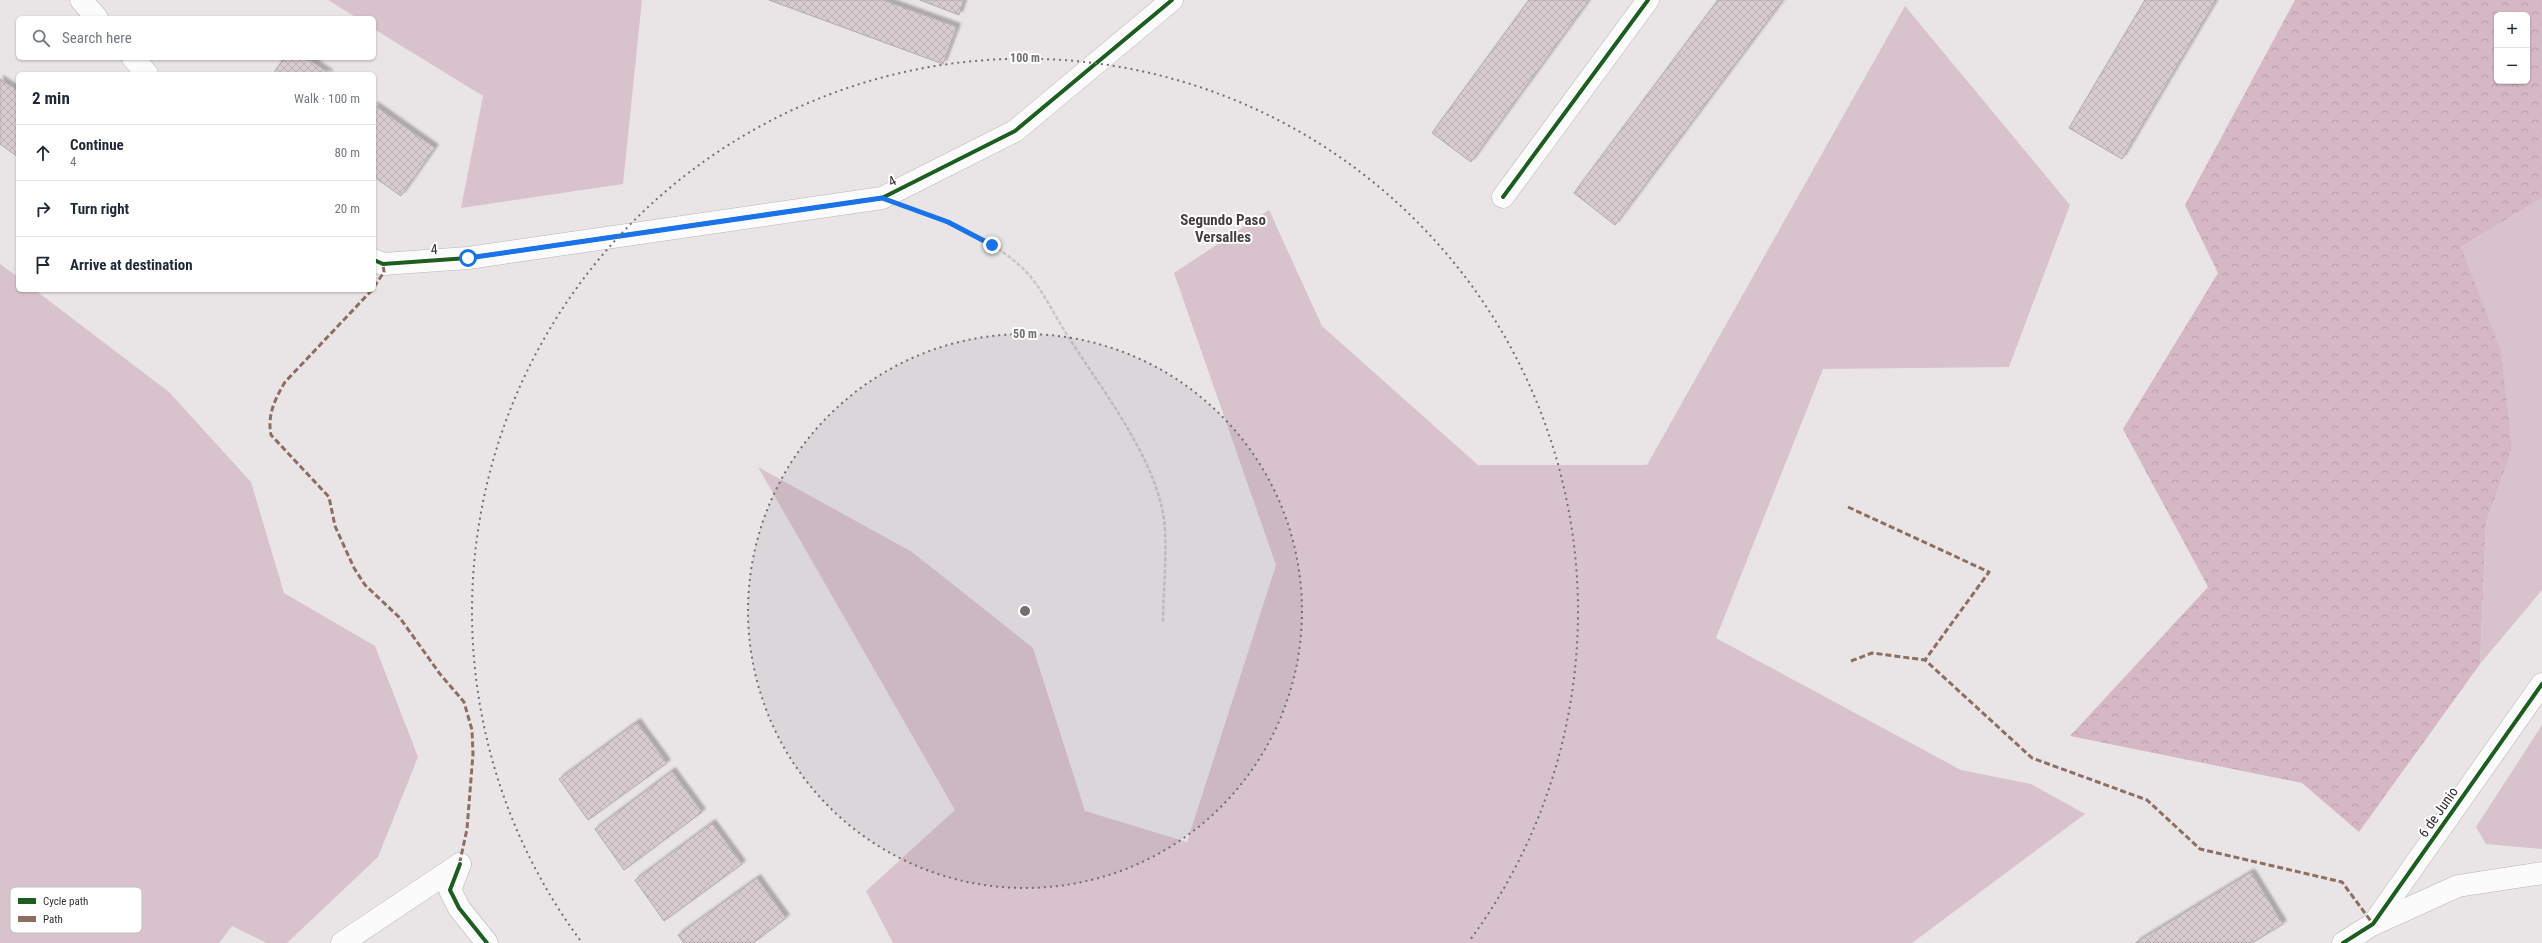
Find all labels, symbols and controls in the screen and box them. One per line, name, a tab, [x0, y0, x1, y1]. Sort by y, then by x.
map controls	[2494, 12, 2530, 84]
button: +	[2494, 12, 2530, 48]
search box	[16, 16, 376, 60]
icon: search	[30, 27, 52, 49]
text: Search here	[62, 29, 132, 47]
button: −	[2494, 48, 2530, 84]
text: 100 m	[1010, 51, 1040, 65]
text: 2 min	[32, 88, 70, 108]
text: Walk · 100 m	[294, 91, 360, 106]
text: Continue	[70, 136, 124, 154]
icon: ahead	[32, 142, 54, 164]
text: 80 m	[334, 145, 360, 160]
text: 4	[70, 154, 76, 169]
street label: 4	[885, 172, 899, 190]
icon: right	[32, 198, 54, 220]
text: Turn right	[70, 200, 129, 218]
text: 20 m	[334, 201, 360, 216]
district label: Segundo Paso Versalles	[1180, 211, 1266, 246]
route end	[983, 236, 1001, 254]
street label: 4	[430, 241, 438, 257]
route start	[459, 249, 477, 267]
icon: arrive	[32, 254, 54, 276]
text: Arrive at destination	[70, 256, 193, 274]
text: 50 m	[1013, 327, 1037, 341]
centre of rings	[1018, 604, 1032, 618]
street label: 6 de Junio	[2415, 784, 2461, 840]
legend	[10, 887, 142, 933]
text: Cycle path	[43, 895, 88, 908]
text: Path	[43, 913, 63, 926]

